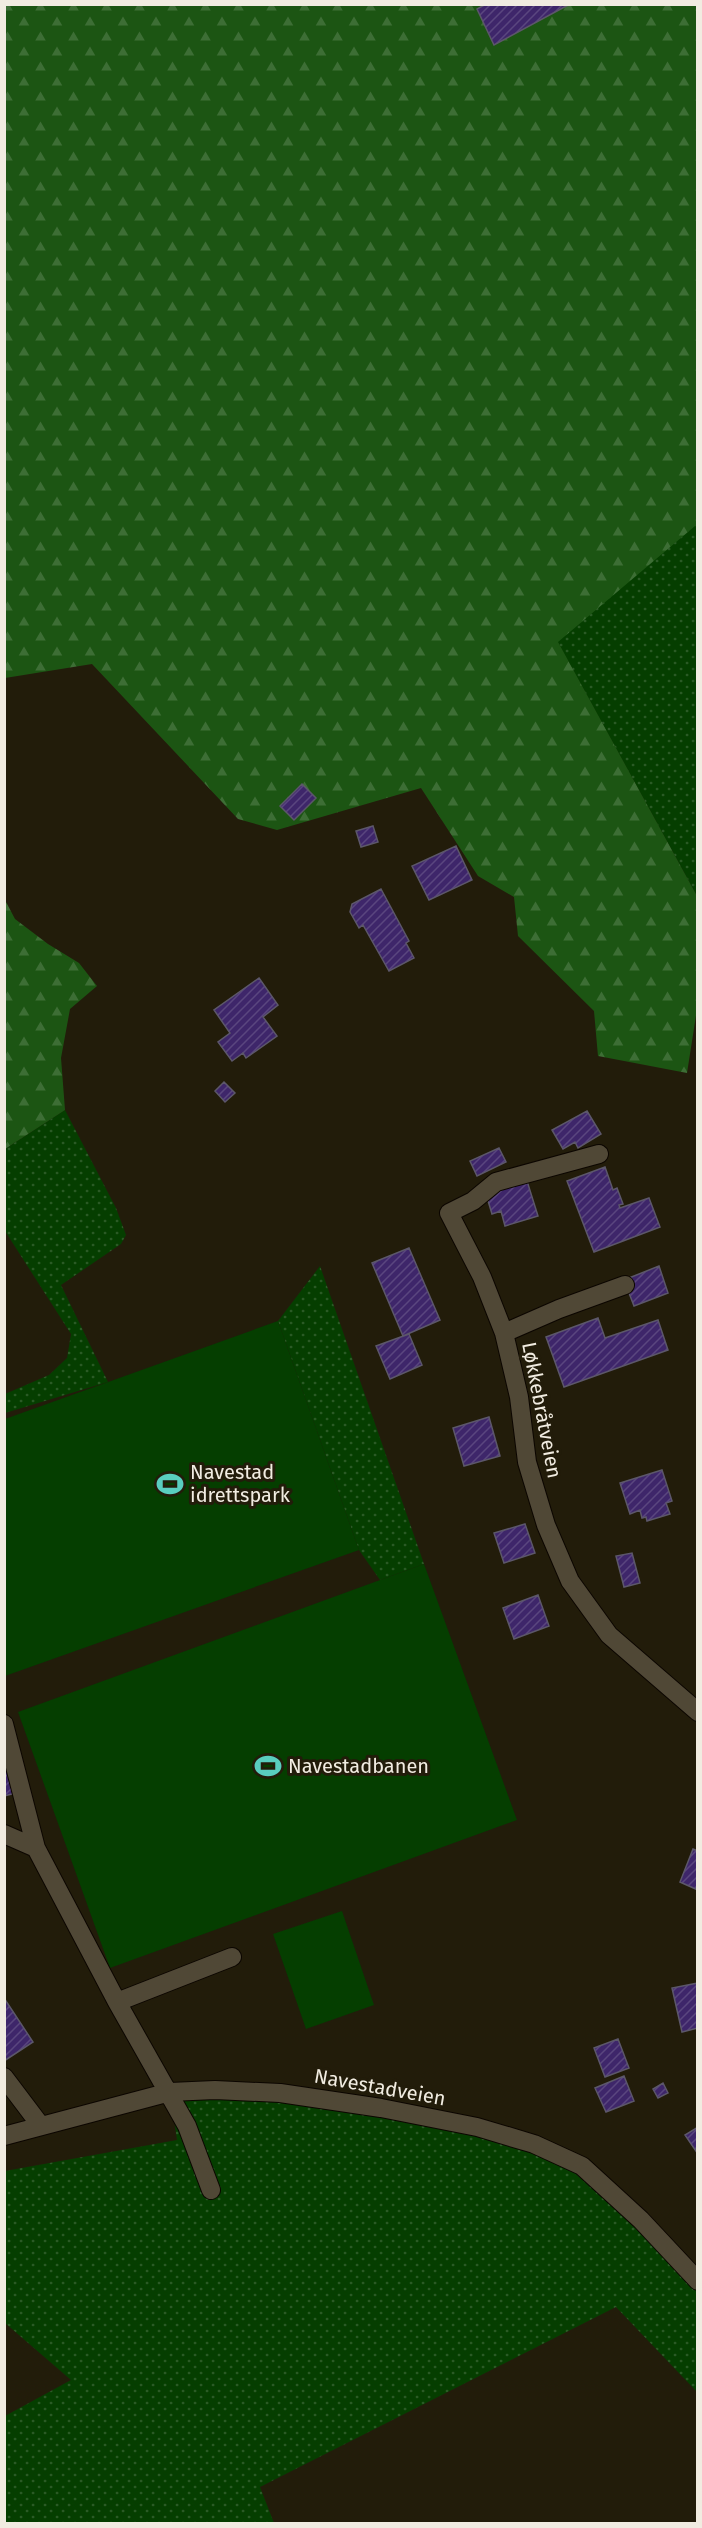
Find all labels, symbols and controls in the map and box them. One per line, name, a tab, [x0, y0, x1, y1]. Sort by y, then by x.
street label: Løkkebråtveien	[517, 1340, 567, 1480]
place label: Navestad idrettspark	[190, 1460, 291, 1507]
sports icon: Navestad idrettspark	[155, 1469, 185, 1499]
sports icon: Navestadbanen	[253, 1751, 283, 1781]
place label: Navestadbanen	[288, 1754, 429, 1778]
street label: Navestadveien	[312, 2064, 448, 2110]

